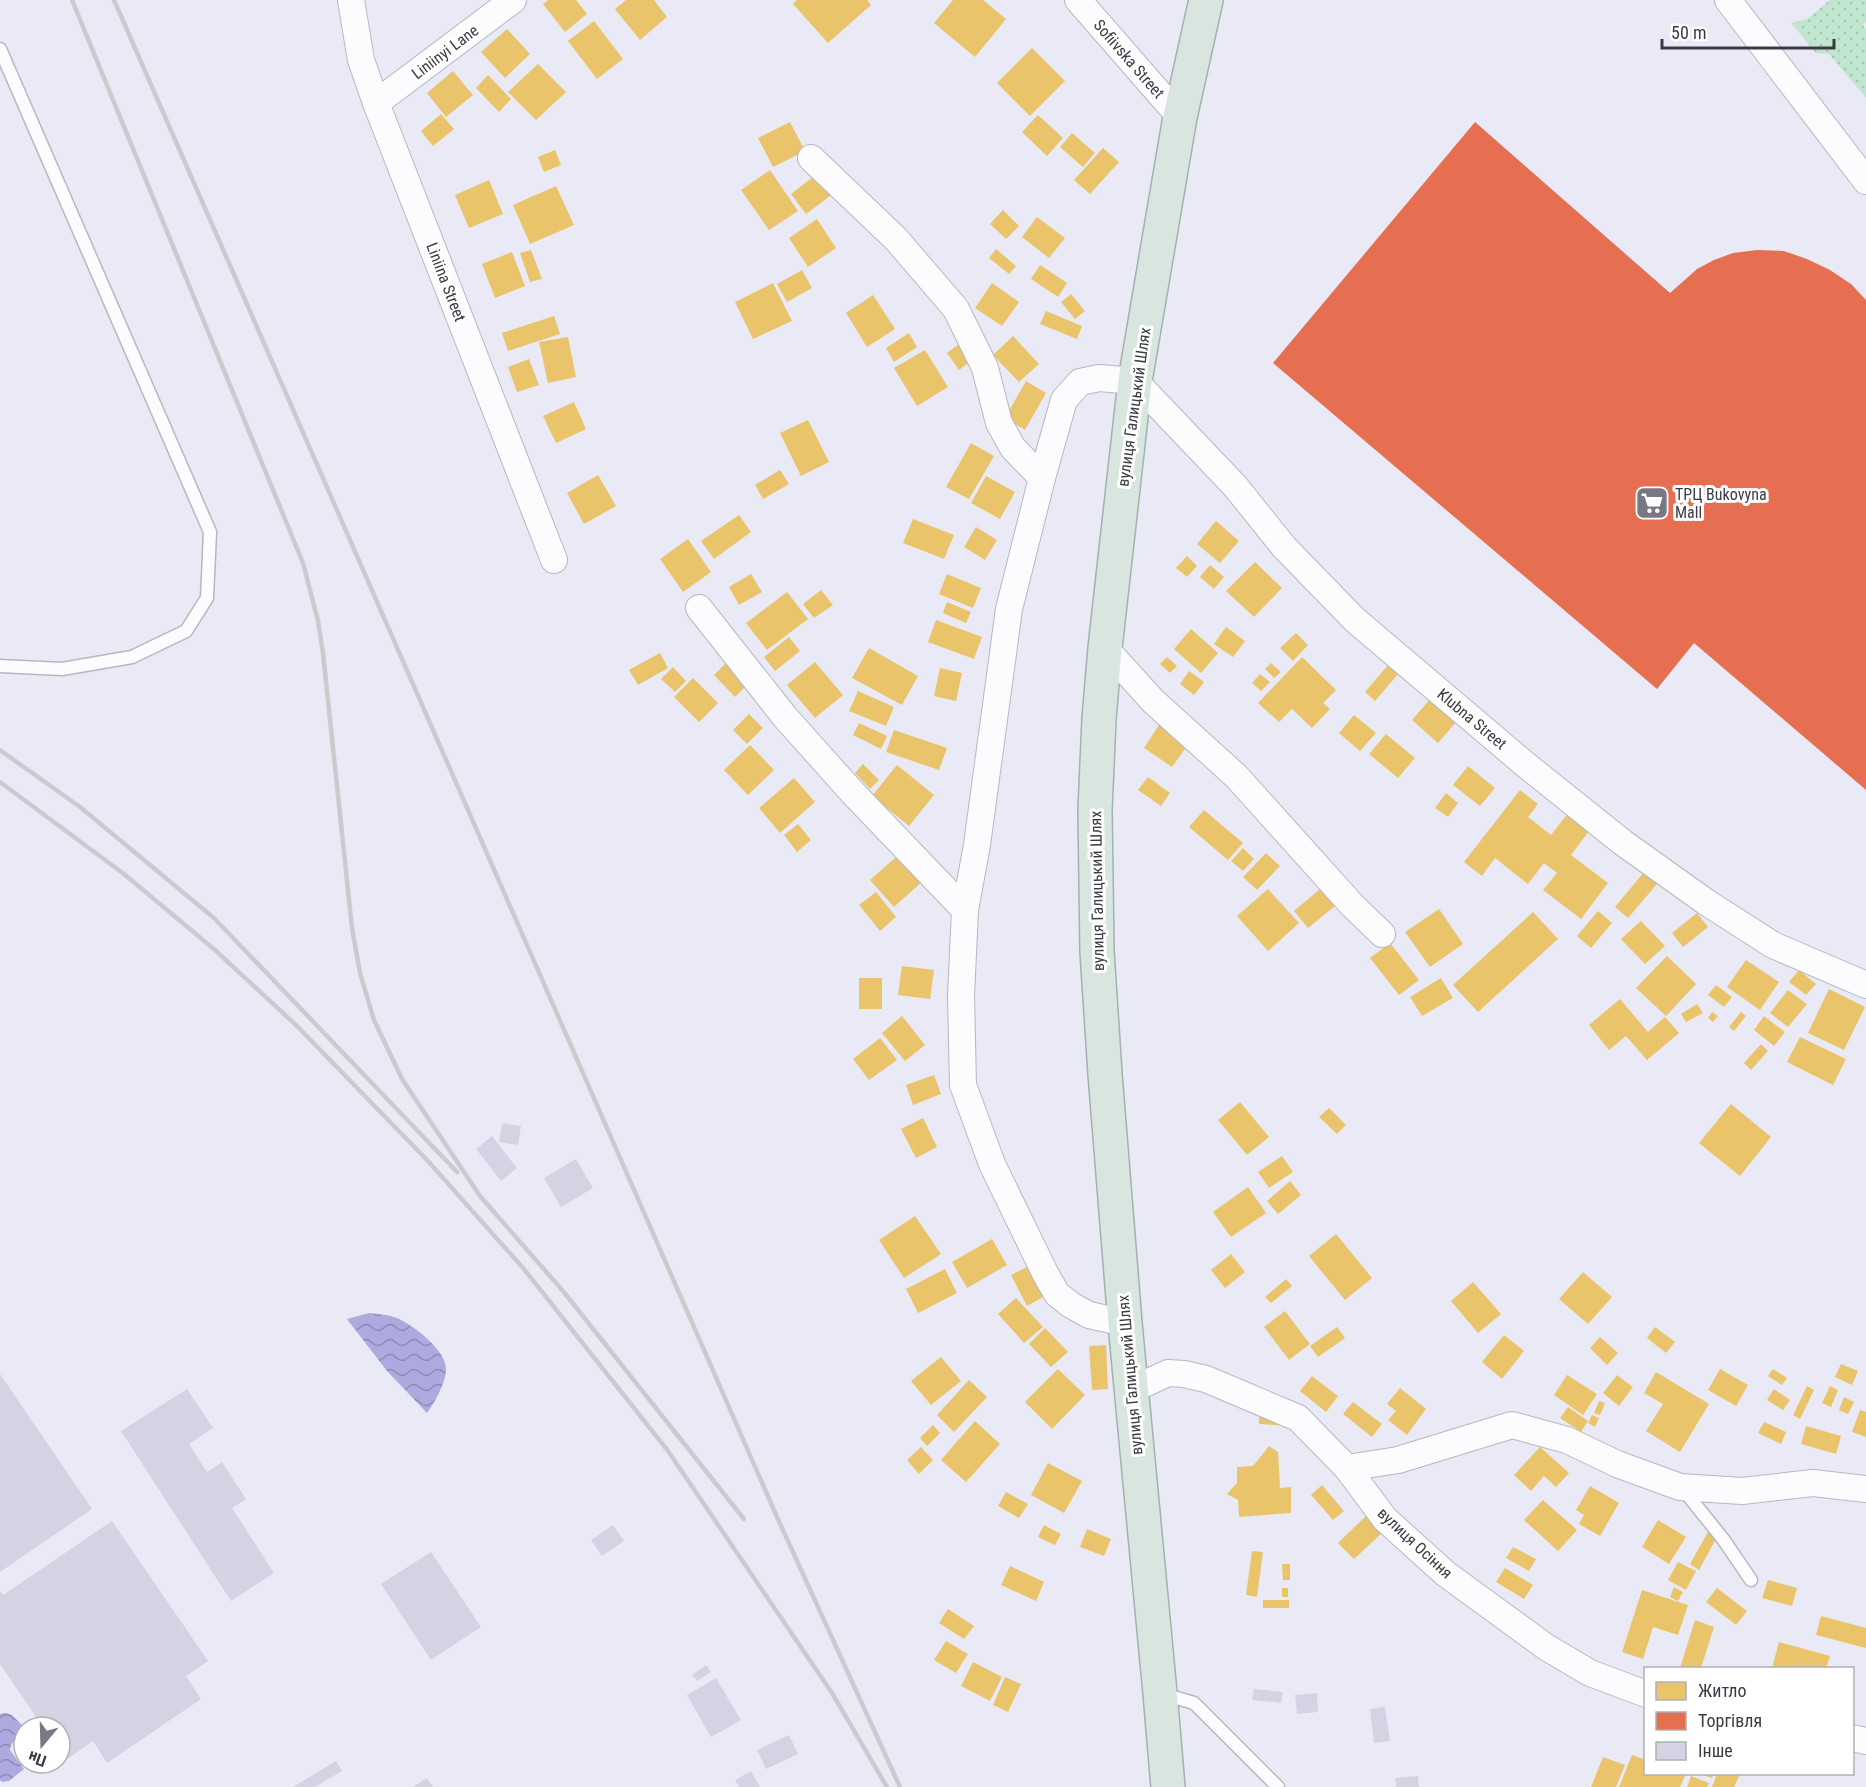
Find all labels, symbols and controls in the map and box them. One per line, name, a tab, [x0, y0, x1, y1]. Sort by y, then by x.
scale bar	[1662, 12, 1834, 50]
street label: Sofiivska Street	[1090, 16, 1168, 102]
street label: Liniinyi Lane	[408, 21, 482, 83]
text: 50 m	[1671, 22, 1706, 43]
street label: Liniina Street	[422, 240, 470, 324]
street label: вулиця Галицький Шлях	[1113, 326, 1155, 488]
supermarket icon: ТРЦ Bukovyna Mall	[1634, 485, 1670, 521]
place label: ТРЦ Bukovyna Mall	[1675, 485, 1767, 522]
street label: Klubna Street	[1433, 685, 1511, 754]
street label: вулиця Галицький Шлях	[1086, 811, 1108, 971]
street label: вулиця Галицький Шлях	[1114, 1294, 1146, 1456]
street label: вулиця Осіння	[1374, 1504, 1456, 1582]
legend	[1644, 1667, 1854, 1775]
text: Житло	[1698, 1680, 1747, 1701]
text: Торгівля	[1698, 1710, 1762, 1731]
north arrow	[12, 1715, 72, 1775]
text: Інше	[1698, 1740, 1733, 1761]
text: Пн	[26, 1747, 49, 1771]

